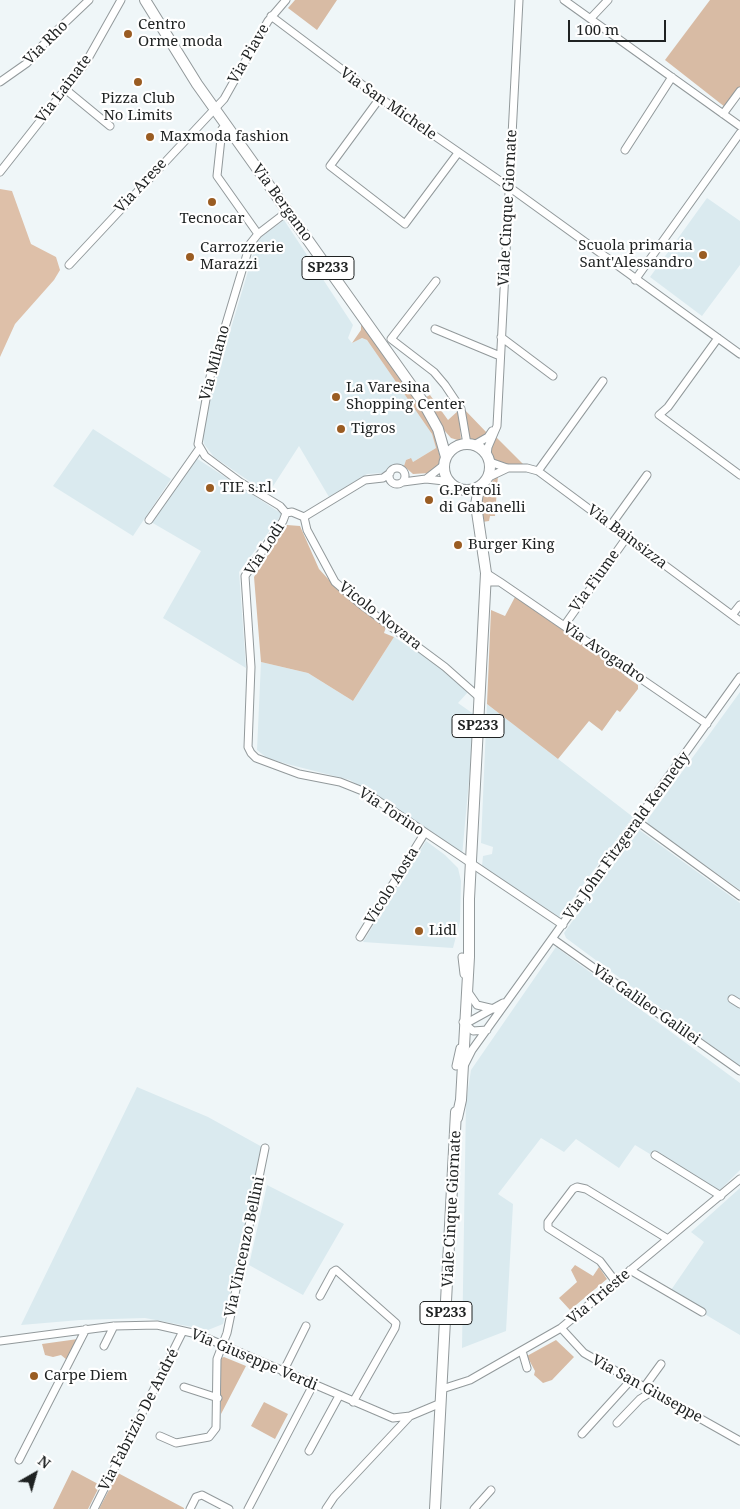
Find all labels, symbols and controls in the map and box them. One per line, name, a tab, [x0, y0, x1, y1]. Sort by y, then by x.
scale bar	[570, 10, 668, 42]
place label: Centro Orme moda	[138, 16, 223, 51]
street label: Via Rho	[20, 17, 72, 69]
text: 100 m	[576, 19, 619, 39]
street label: Via Piave	[225, 21, 273, 87]
marker: Centro Orme moda	[122, 28, 134, 40]
street label: Via Lainate	[32, 51, 96, 127]
street label: Via San Michele	[336, 64, 440, 144]
marker: Pizza Club No Limits	[132, 76, 144, 88]
place label: Pizza Club No Limits	[101, 90, 175, 125]
place label: Maxmoda fashion	[160, 128, 289, 146]
street label: Viale Cinque Giornate	[495, 129, 521, 287]
marker: Maxmoda fashion	[144, 131, 156, 143]
street label: Via Arese	[111, 155, 171, 217]
street label: Via Bergamo	[248, 161, 316, 245]
marker: Tecnocar	[206, 196, 218, 208]
place label: Tecnocar	[179, 210, 245, 228]
place label: Scuola primaria Sant'Alessandro	[578, 237, 693, 272]
place label: Carrozzerie Marazzi	[200, 239, 284, 274]
marker: Scuola primaria Sant'Alessandro	[697, 249, 709, 261]
marker: Carrozzerie Marazzi	[184, 251, 196, 263]
road number: SP233	[302, 256, 354, 280]
street label: Via Milano	[196, 323, 234, 403]
place label: La Varesina Shopping Center	[346, 379, 464, 414]
marker: La Varesina Shopping Center	[330, 391, 342, 403]
place label: Tigros	[351, 420, 396, 438]
marker: Tigros	[335, 423, 347, 435]
place label: TIE s.r.l.	[220, 479, 276, 497]
marker: TIE s.r.l.	[204, 482, 216, 494]
place label: G.Petroli di Gabanelli	[439, 482, 526, 517]
marker: G.Petroli di Gabanelli	[423, 494, 435, 506]
street label: Via Bainsizza	[584, 501, 670, 573]
street label: Via Lodi	[241, 519, 289, 579]
place label: Burger King	[468, 536, 555, 554]
marker: Burger King	[452, 539, 464, 551]
street label: Via Fiume	[566, 546, 624, 616]
street label: Vicolo Novara	[335, 578, 425, 654]
street label: Via Avogadro	[559, 619, 649, 687]
road number: SP233	[452, 714, 504, 738]
street label: Via John Fitzgerald Kennedy	[560, 748, 694, 924]
street label: Via Torino	[355, 784, 427, 840]
street label: Vicolo Aosta	[361, 844, 423, 928]
place label: Lidl	[429, 922, 457, 940]
marker: Lidl	[413, 925, 425, 937]
street label: Via Galileo Galilei	[589, 961, 703, 1049]
street label: Viale Cinque Giornate	[439, 1130, 465, 1288]
street label: Via Vincenzo Bellini	[221, 1175, 269, 1319]
street label: Via Trieste	[564, 1266, 634, 1328]
road number: SP233	[420, 1302, 472, 1325]
street label: Via Giuseppe Verdi	[188, 1325, 320, 1395]
street label: Via Fabrizio De André	[95, 1346, 183, 1494]
street label: Via San Giuseppe	[589, 1351, 705, 1427]
place label: Carpe Diem	[44, 1367, 128, 1385]
marker: Carpe Diem	[28, 1370, 40, 1382]
north arrow	[10, 1449, 60, 1499]
text: N	[34, 1451, 55, 1473]

